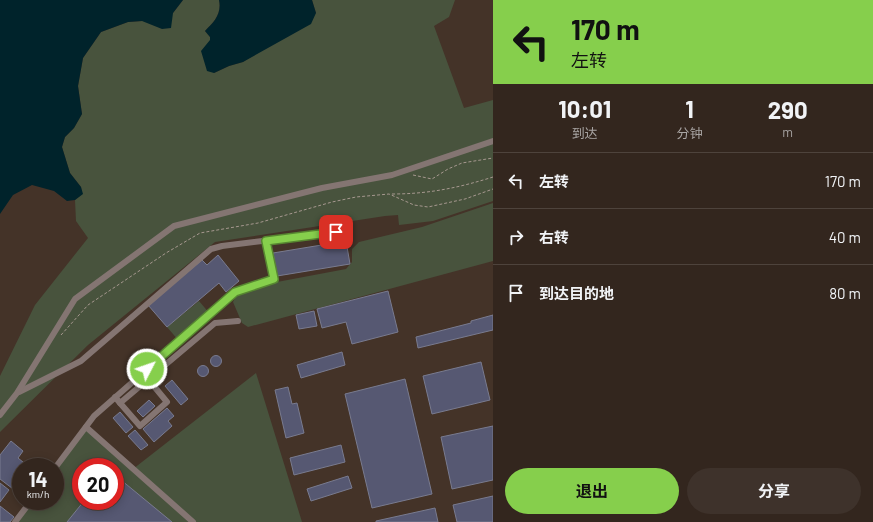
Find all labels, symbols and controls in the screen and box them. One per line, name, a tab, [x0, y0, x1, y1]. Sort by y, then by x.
text: 170 m	[571, 12, 640, 46]
icon: left	[505, 16, 557, 68]
text: 左转	[571, 49, 607, 71]
text: 10:01	[558, 94, 611, 123]
text: 1	[685, 94, 694, 123]
text: 290	[768, 95, 808, 124]
text: m	[782, 124, 793, 140]
text: 到达	[572, 125, 598, 141]
text: 分钟	[676, 125, 702, 141]
icon: left	[505, 170, 527, 192]
text: 左转	[539, 172, 569, 190]
text: 170 m	[825, 172, 861, 190]
pin	[319, 215, 353, 249]
icon: arrive	[325, 221, 347, 243]
icon: right	[505, 226, 527, 248]
text: 右转	[539, 228, 569, 246]
text: 40 m	[829, 228, 861, 246]
icon: arrive	[505, 282, 527, 304]
text: 到达目的地	[539, 284, 614, 302]
text: 80 m	[829, 284, 861, 302]
position arrow	[126, 348, 168, 390]
speed limit sign: 20	[72, 458, 124, 510]
text: 14	[28, 467, 48, 491]
button: 退出	[505, 468, 679, 514]
button: 分享	[687, 468, 861, 514]
text: km/h	[27, 488, 49, 500]

